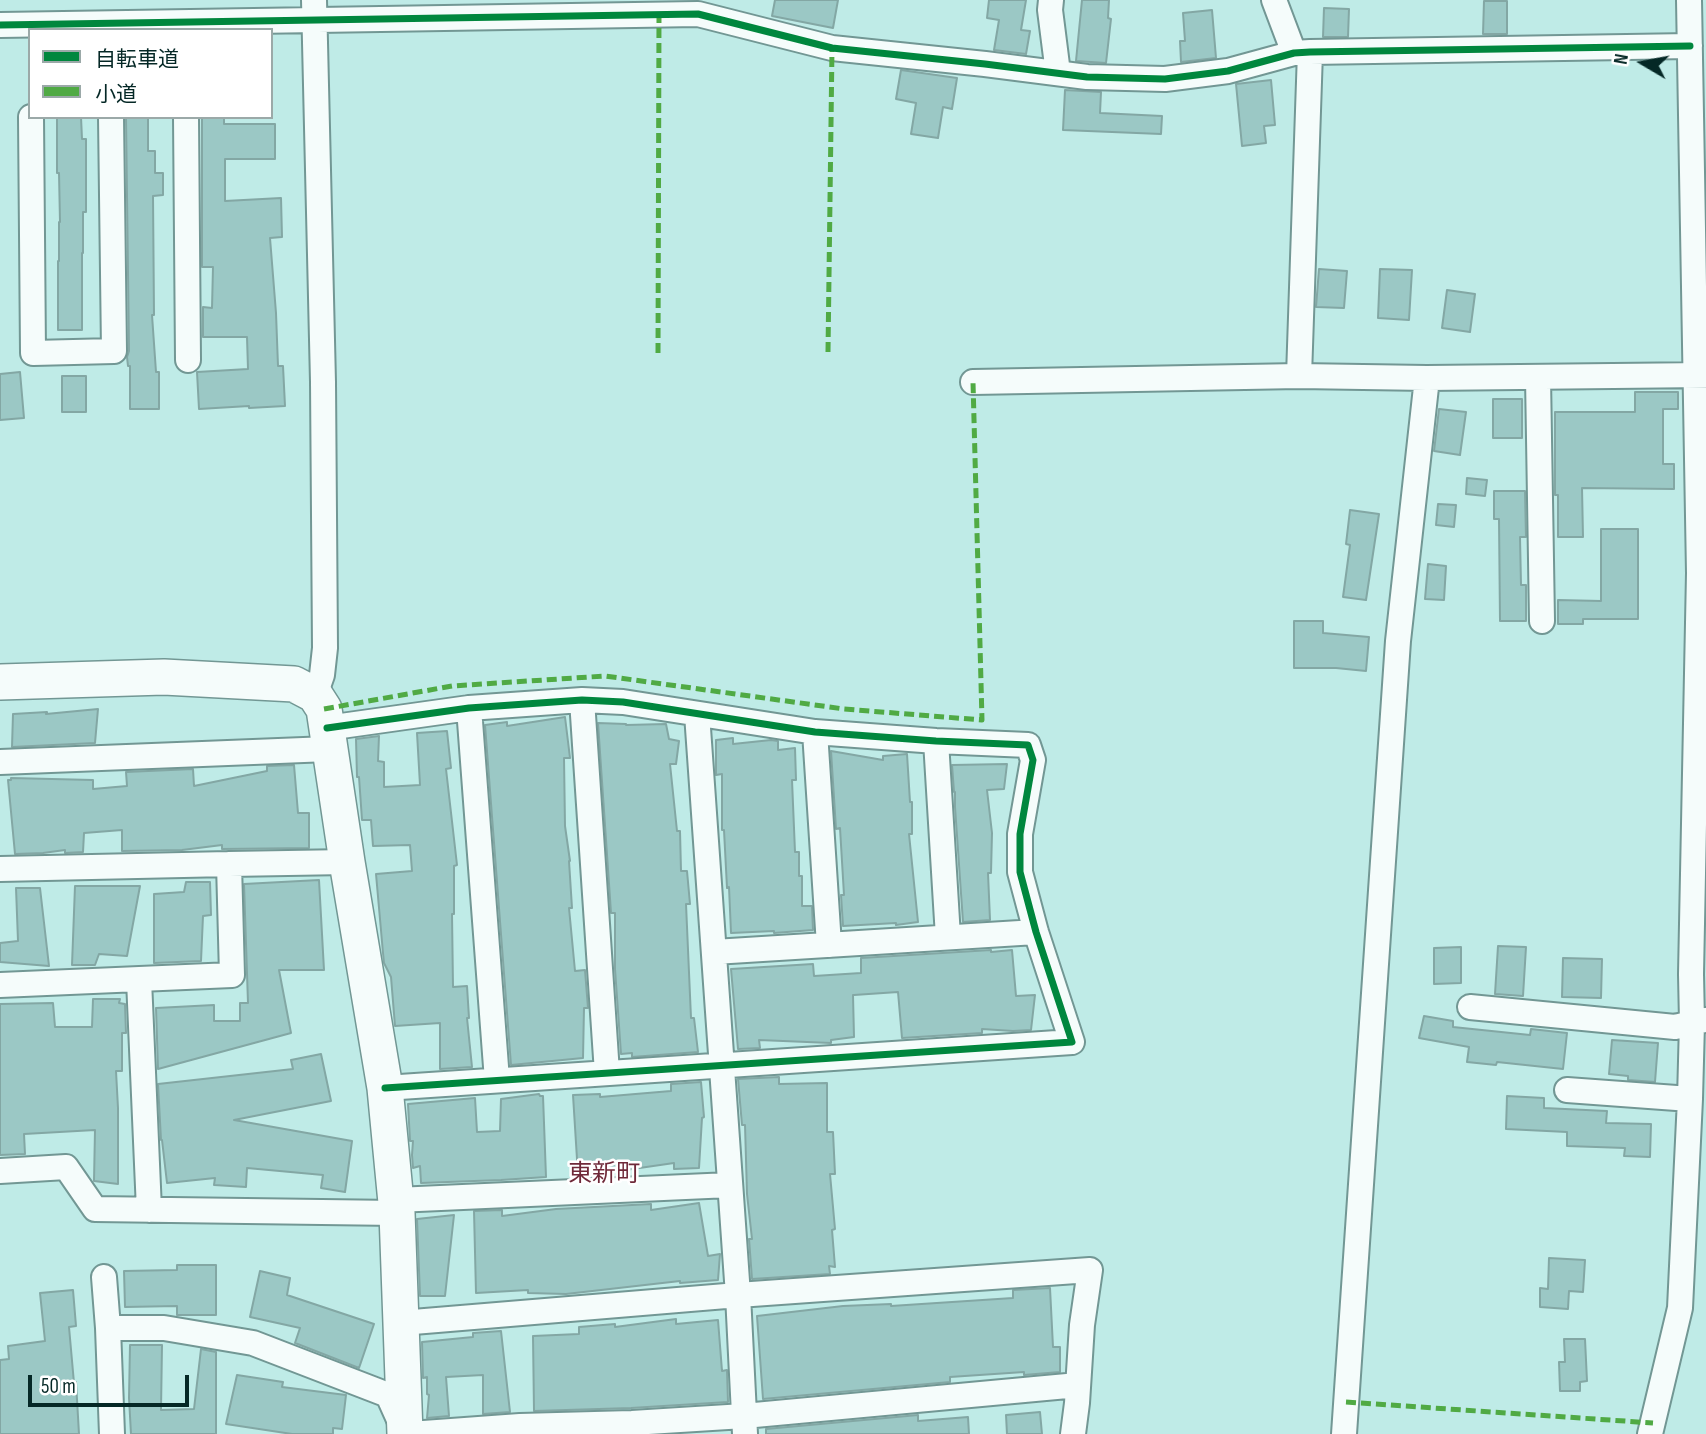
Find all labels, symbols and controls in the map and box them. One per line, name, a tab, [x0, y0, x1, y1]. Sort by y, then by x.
legend	[28, 28, 273, 119]
north arrow	[1608, 28, 1678, 98]
text: 自転車道	[95, 47, 179, 72]
text: N	[1610, 52, 1634, 66]
text: 小道	[95, 82, 137, 107]
district label: 東新町	[568, 1161, 640, 1189]
scale bar	[32, 1360, 192, 1404]
text: 50 m	[41, 1374, 76, 1399]

